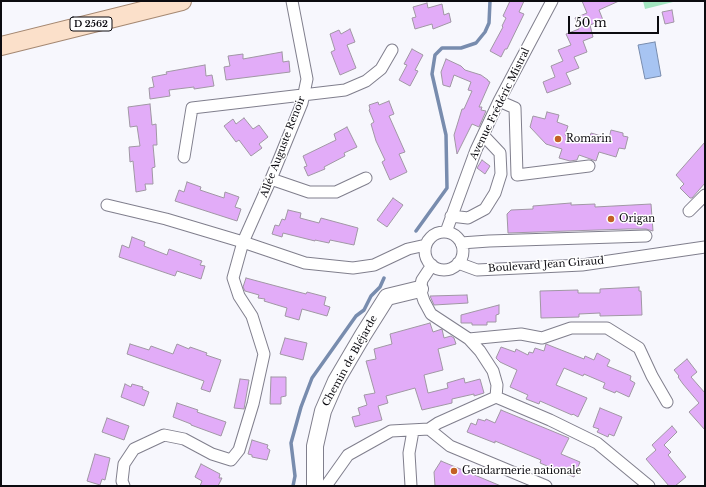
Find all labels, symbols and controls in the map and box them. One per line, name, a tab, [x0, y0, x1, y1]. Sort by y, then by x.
scale bar	[570, 8, 661, 34]
text: 50 m	[575, 15, 607, 30]
road number: D 2562	[70, 17, 112, 31]
street label: Avenue Frédéric Mistral	[468, 46, 532, 162]
street label: Allée Auguste Renoir	[258, 95, 308, 199]
place label: Romarin	[566, 133, 612, 145]
marker: Romarin	[553, 134, 563, 144]
place label: Origan	[619, 213, 655, 225]
marker: Origan	[606, 214, 616, 224]
street label: Boulevard Jean Giraud	[488, 255, 604, 275]
street label: Chemin de Bléjarde	[320, 313, 380, 409]
place label: Gendarmerie nationale	[462, 465, 581, 477]
marker: Gendarmerie nationale	[449, 466, 459, 476]

